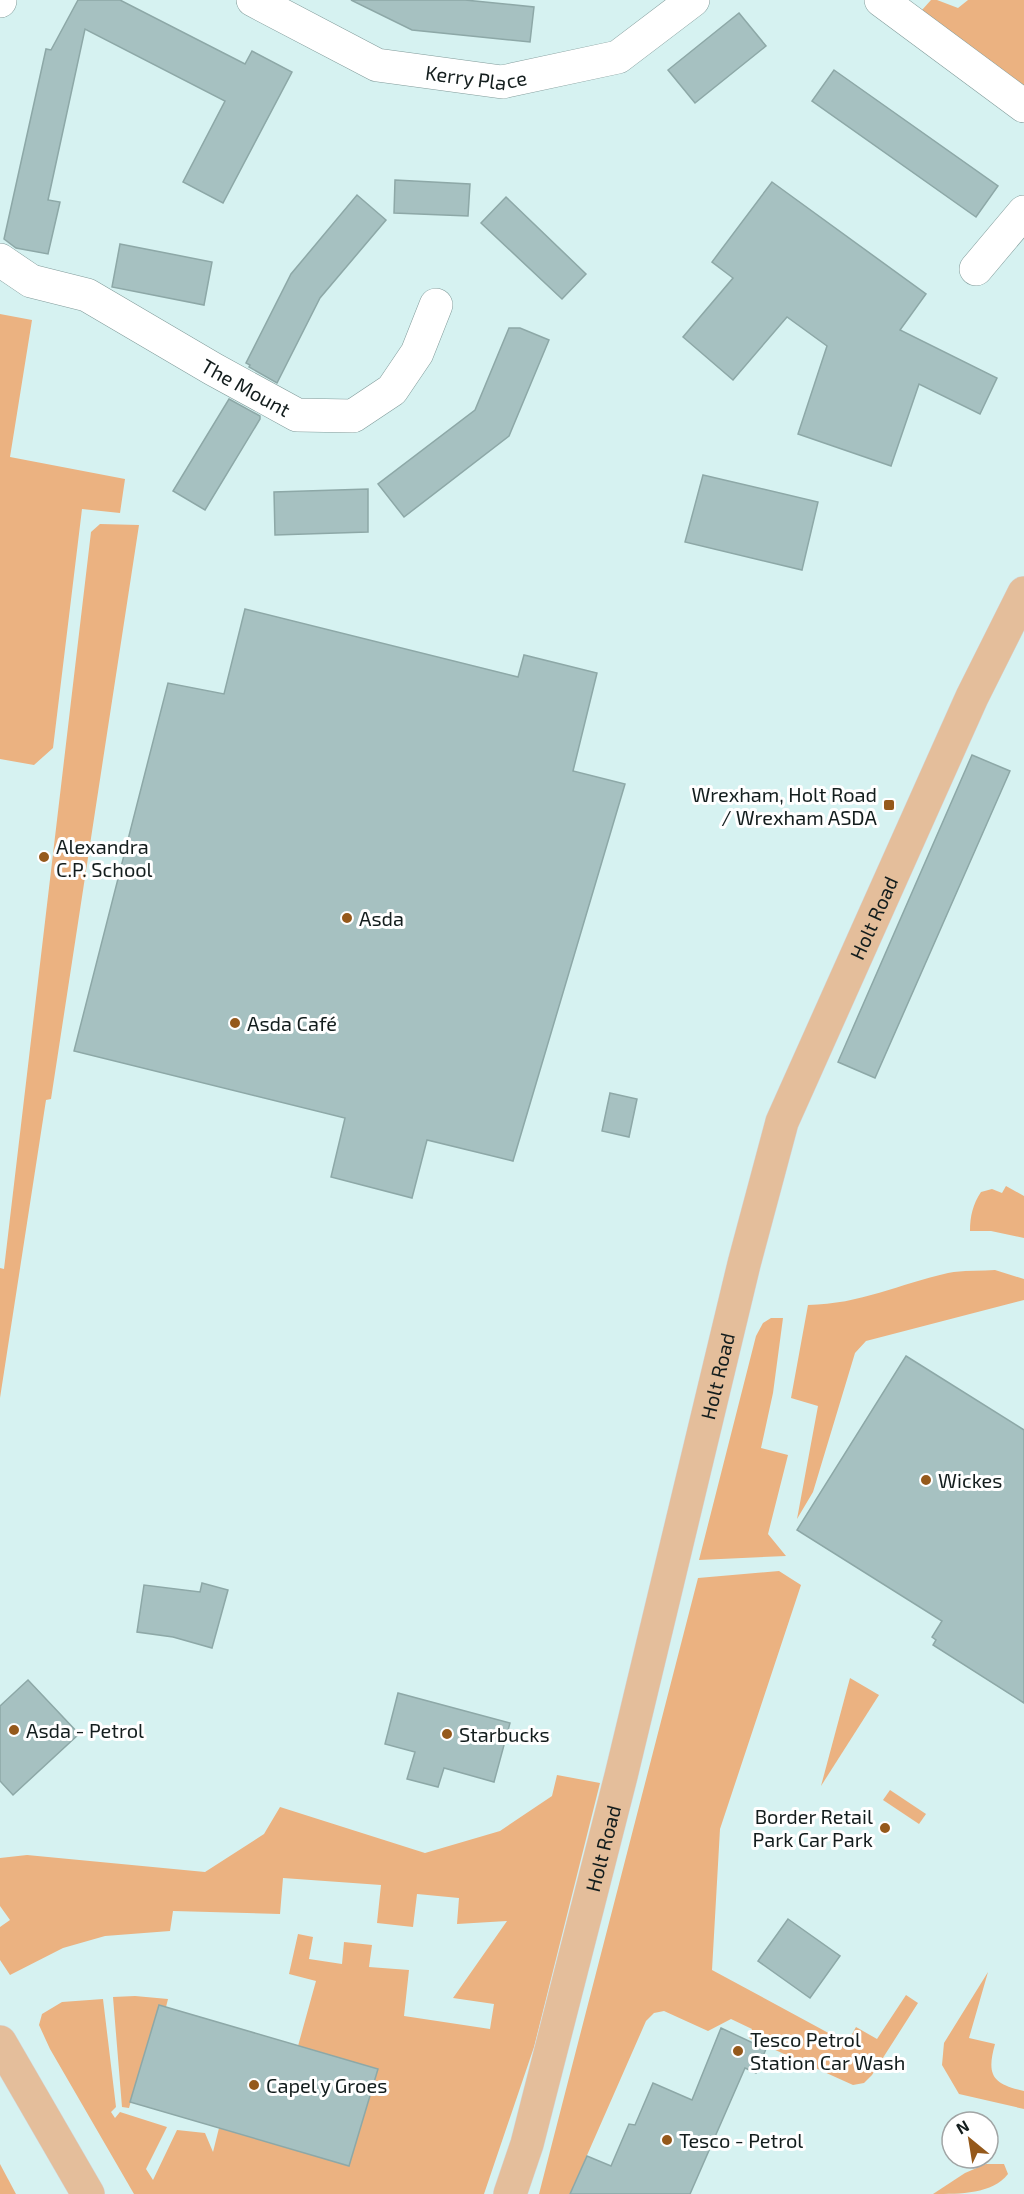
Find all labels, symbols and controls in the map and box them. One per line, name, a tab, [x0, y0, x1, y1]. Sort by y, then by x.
street label: Kerry Place	[424, 60, 529, 95]
street label: The Mount	[197, 353, 295, 421]
place label: Wrexham, Holt Road / Wrexham ASDA	[691, 782, 878, 829]
marker: Wrexham, Holt Road / Wrexham ASDA	[882, 798, 896, 812]
place label: Alexandra C.P. School	[56, 834, 153, 881]
marker: Alexandra C.P. School	[37, 850, 51, 864]
street label: Holt Road	[844, 872, 902, 963]
place label: Asda	[359, 906, 404, 930]
marker: Asda	[340, 911, 354, 925]
place label: Asda Café	[247, 1011, 337, 1035]
marker: Asda Café	[228, 1016, 242, 1030]
street label: Holt Road	[695, 1330, 739, 1422]
place label: Wickes	[938, 1468, 1002, 1492]
marker: Wickes	[919, 1473, 933, 1487]
place label: Asda - Petrol	[26, 1718, 144, 1742]
place label: Starbucks	[459, 1722, 550, 1746]
marker: Asda - Petrol	[7, 1723, 21, 1737]
marker: Starbucks	[440, 1727, 454, 1741]
street label: Holt Road	[580, 1802, 625, 1894]
place label: Border Retail Park Car Park	[753, 1804, 873, 1851]
marker: Border Retail Park Car Park	[878, 1821, 892, 1835]
place label: Tesco Petrol Station Car Wash	[750, 2027, 905, 2074]
marker: Tesco Petrol Station Car Wash	[731, 2044, 745, 2058]
place label: Capel y Groes	[266, 2073, 387, 2097]
marker: Capel y Groes	[247, 2078, 261, 2092]
north arrow	[940, 2110, 1000, 2170]
text: N	[952, 2115, 972, 2138]
place label: Tesco - Petrol	[679, 2128, 803, 2152]
marker: Tesco - Petrol	[660, 2133, 674, 2147]

